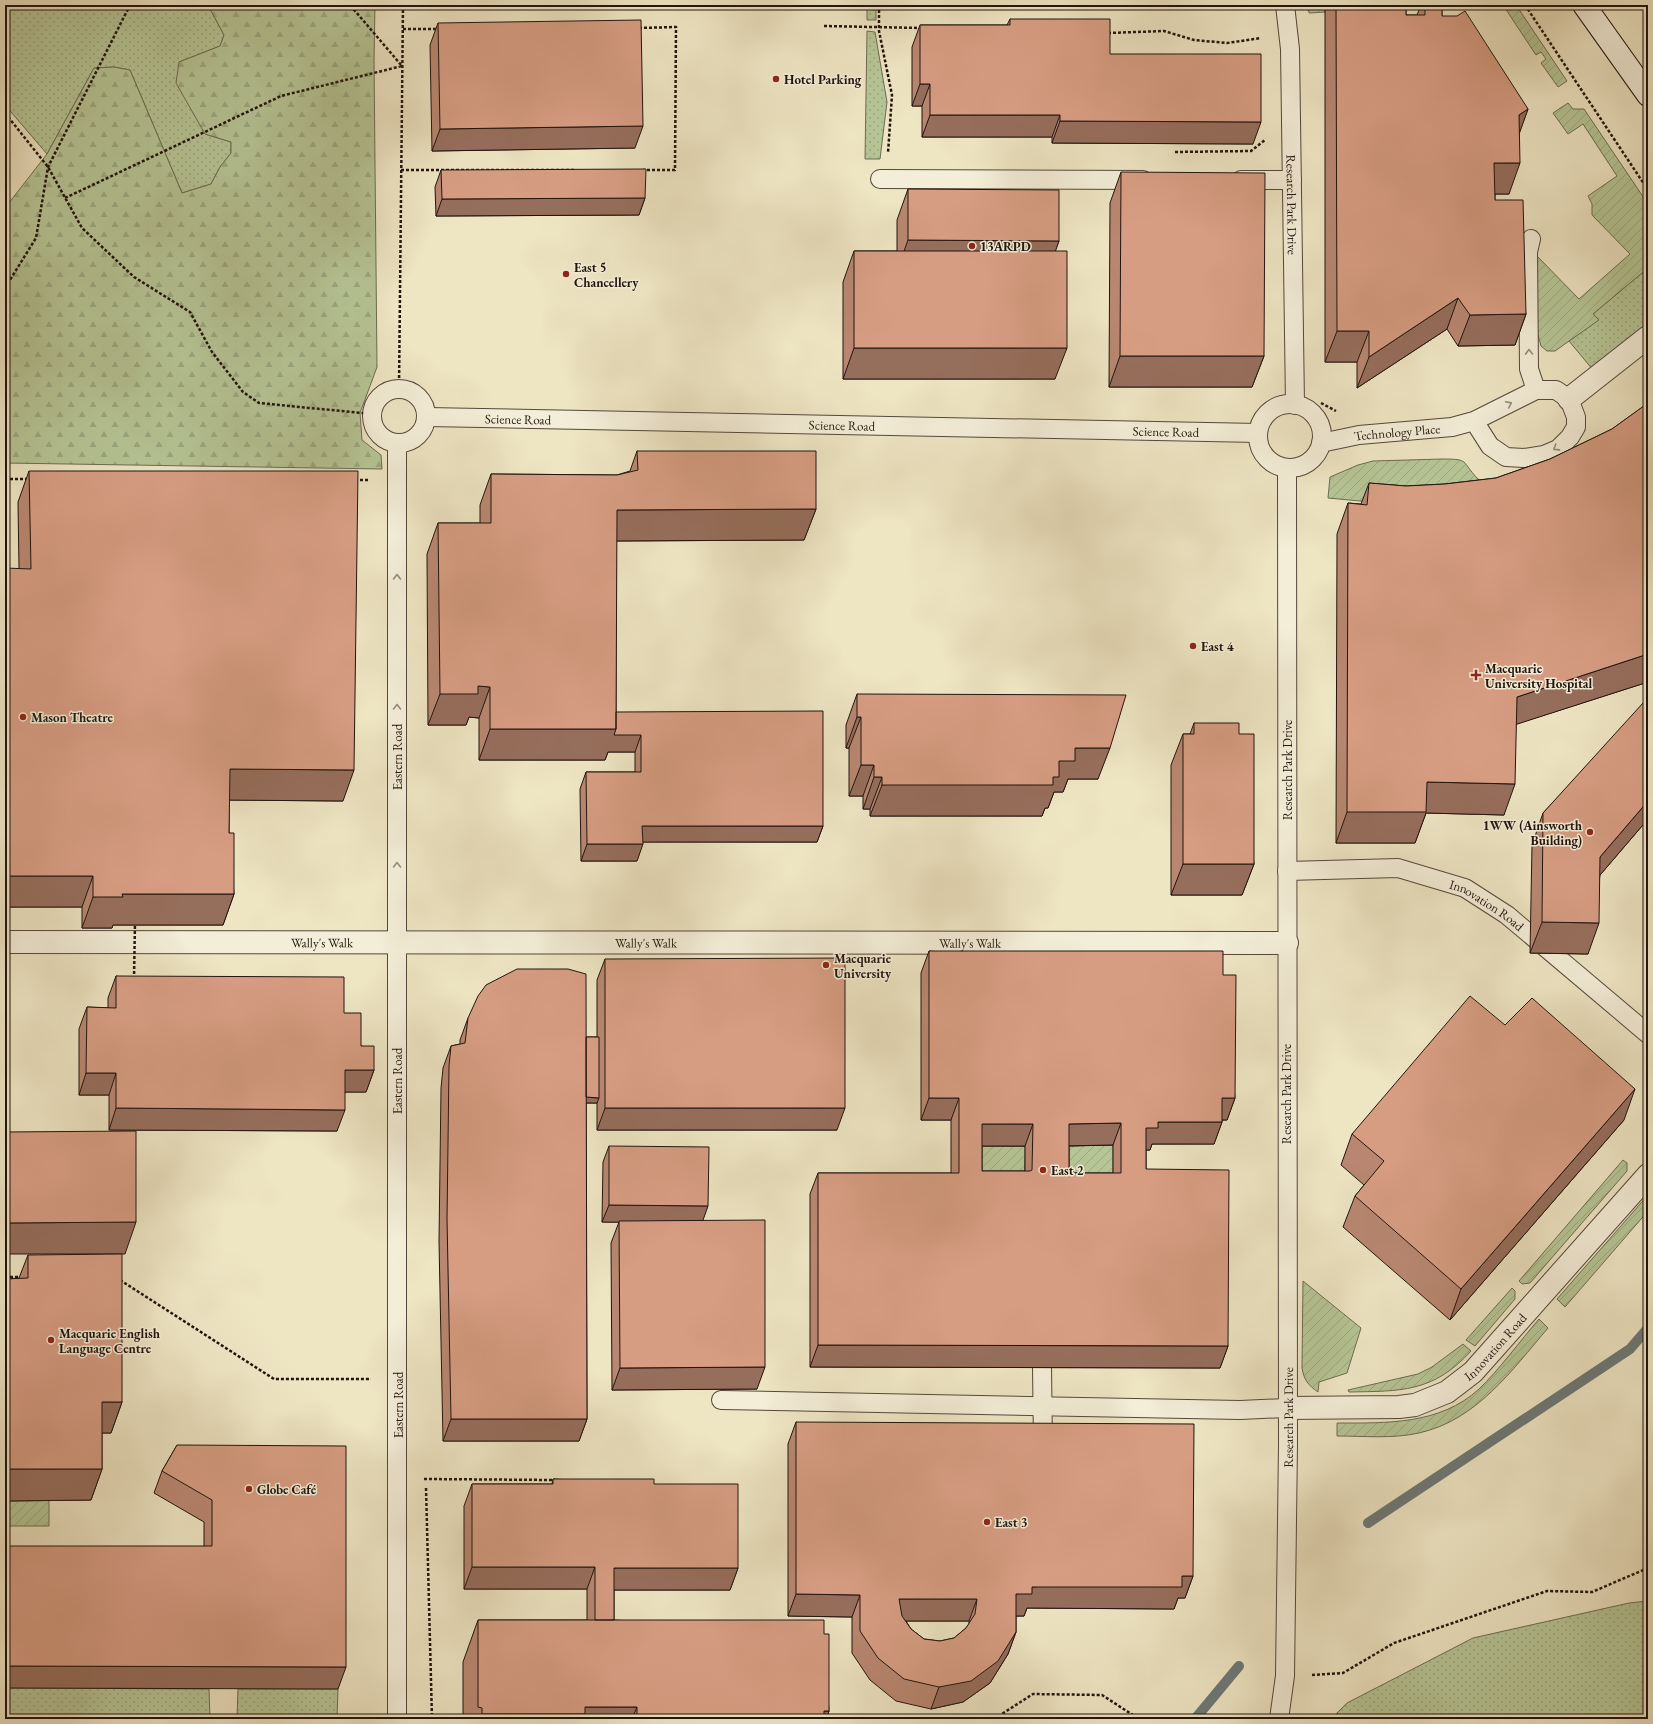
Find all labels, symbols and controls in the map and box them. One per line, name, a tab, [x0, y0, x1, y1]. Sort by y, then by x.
place label: Hotel Parking	[784, 71, 862, 88]
marker: Hotel Parking	[771, 74, 781, 84]
street label: Research Park Drive	[1283, 154, 1301, 255]
place label: 13ARPD	[980, 238, 1031, 255]
marker: 13ARPD	[967, 241, 977, 251]
place label: East 5 Chancellery	[574, 259, 639, 291]
marker: East 5 Chancellery	[561, 269, 571, 279]
one-way arrow	[1525, 349, 1533, 355]
one-way arrow	[1505, 401, 1512, 409]
street label: Science Road	[485, 410, 552, 428]
street label: Science Road	[809, 416, 876, 434]
street label: Technology Place	[1352, 420, 1441, 444]
street label: Science Road	[1132, 422, 1200, 440]
one-way arrow	[1554, 444, 1561, 451]
one-way arrow	[393, 574, 401, 580]
place label: East 4	[1201, 638, 1234, 655]
marker: East 4	[1188, 641, 1198, 651]
place label: Macquarie University Hospital	[1485, 660, 1593, 692]
marker: Macquarie University Hospital	[1470, 669, 1482, 681]
one-way arrow	[393, 704, 401, 710]
place label: Mason Theatre	[31, 709, 114, 726]
marker: Mason Theatre	[18, 712, 28, 722]
street label: Research Park Drive	[1279, 720, 1296, 820]
street label: Eastern Road	[389, 723, 406, 790]
place label: 1WW (Ainsworth Building)	[1483, 817, 1583, 849]
marker: 1WW (Ainsworth Building)	[1585, 827, 1595, 837]
one-way arrow	[393, 862, 401, 868]
street label: Innovation Road	[1447, 875, 1528, 935]
street label: Wally's Walk	[291, 934, 354, 951]
street label: Wally's Walk	[615, 934, 678, 951]
street label: Wally's Walk	[939, 934, 1002, 951]
place label: Macquarie University	[834, 950, 892, 982]
marker: Macquarie University	[821, 960, 831, 970]
street label: Research Park Drive	[1278, 1044, 1295, 1144]
street label: Eastern Road	[389, 1047, 406, 1114]
place label: East 2	[1051, 1162, 1084, 1179]
marker: East 2	[1038, 1165, 1048, 1175]
street label: Innovation Road	[1460, 1309, 1530, 1384]
place label: Macquarie English Language Centre	[59, 1325, 161, 1357]
marker: Macquarie English Language Centre	[46, 1335, 56, 1345]
street label: Research Park Drive	[1279, 1367, 1297, 1468]
street label: Eastern Road	[390, 1371, 407, 1438]
place label: Globe Café	[257, 1481, 317, 1498]
marker: Globe Café	[244, 1484, 254, 1494]
place label: East 3	[995, 1514, 1028, 1531]
marker: East 3	[982, 1517, 992, 1527]

